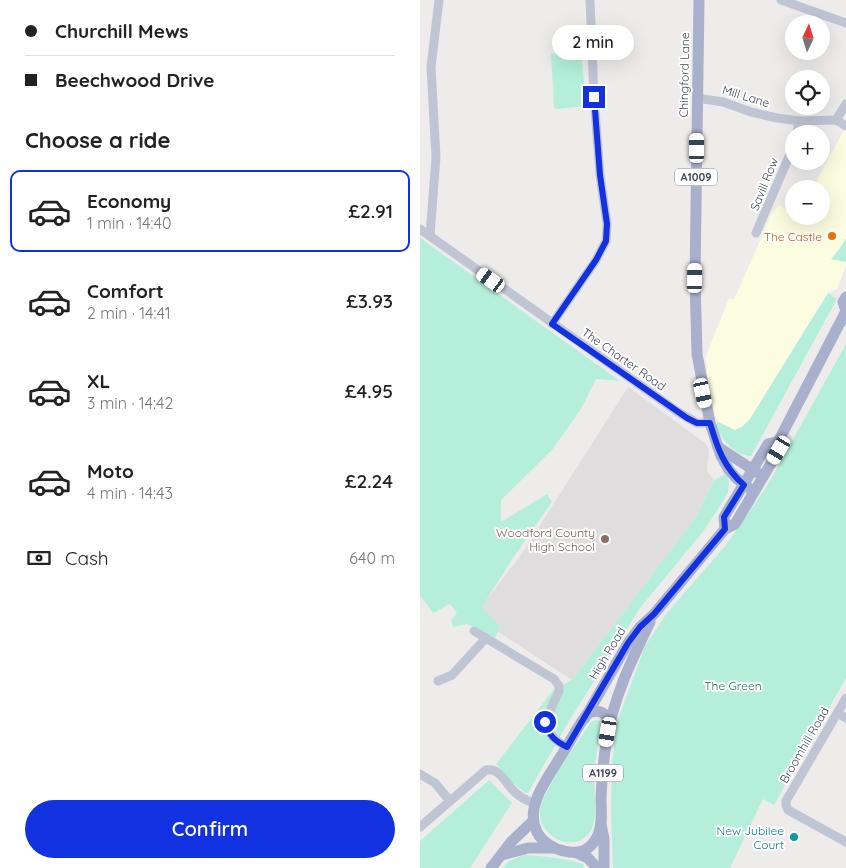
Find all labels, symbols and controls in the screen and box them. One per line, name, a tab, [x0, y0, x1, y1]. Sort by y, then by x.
north arrow	[785, 15, 830, 60]
map controls	[785, 15, 830, 225]
text: Churchill Mews	[55, 19, 189, 43]
callout: 2 min	[553, 24, 635, 59]
text: 2 min	[572, 32, 614, 52]
street label: Chingford Lane	[676, 32, 692, 118]
text: Beechwood Drive	[55, 68, 215, 92]
button: locate	[785, 70, 830, 115]
street label: Mill Lane	[721, 82, 772, 110]
route end	[583, 86, 605, 108]
button: +	[785, 125, 830, 170]
text: Choose a ride	[25, 126, 170, 154]
car	[689, 133, 704, 163]
street label: Savill Row	[747, 155, 781, 213]
road number: A1009	[675, 168, 717, 186]
button: −	[785, 180, 830, 225]
icon: car	[27, 189, 72, 234]
text: Economy	[87, 189, 171, 213]
text: £2.91	[348, 199, 393, 223]
text: 1 min · 14:40	[87, 213, 171, 233]
place label: The Castle	[764, 229, 822, 244]
marker: The Castle	[826, 230, 838, 242]
car	[687, 263, 702, 293]
car	[474, 265, 507, 295]
icon: car	[27, 279, 72, 324]
text: Comfort	[87, 279, 164, 303]
text: £3.93	[346, 289, 393, 313]
text: 2 min · 14:41	[87, 303, 171, 323]
street label: The Charter Road	[579, 324, 669, 394]
icon: car	[27, 369, 72, 414]
text: XL	[87, 369, 110, 393]
car	[692, 377, 713, 409]
text: £4.95	[345, 379, 393, 403]
text: 3 min · 14:42	[87, 393, 173, 413]
car	[764, 433, 793, 467]
icon: car	[27, 459, 72, 504]
text: Moto	[87, 459, 134, 483]
text: £2.24	[345, 469, 393, 493]
text: 4 min · 14:43	[87, 483, 173, 503]
place label: Woodford County High School	[496, 525, 595, 554]
marker: Woodford County High School	[599, 533, 611, 545]
icon: cash	[25, 544, 53, 572]
text: Cash	[65, 546, 109, 570]
text: 640 m	[349, 548, 395, 568]
street label: High Road	[585, 624, 629, 682]
park label: The Green	[704, 678, 762, 693]
street label: Broomhill Road	[776, 704, 832, 786]
route start	[534, 711, 556, 733]
car	[598, 716, 617, 748]
road number: A1199	[583, 764, 623, 781]
button: Confirm	[25, 800, 395, 858]
place label: New Jubilee Court	[716, 823, 784, 852]
marker: New Jubilee Court	[788, 831, 800, 843]

